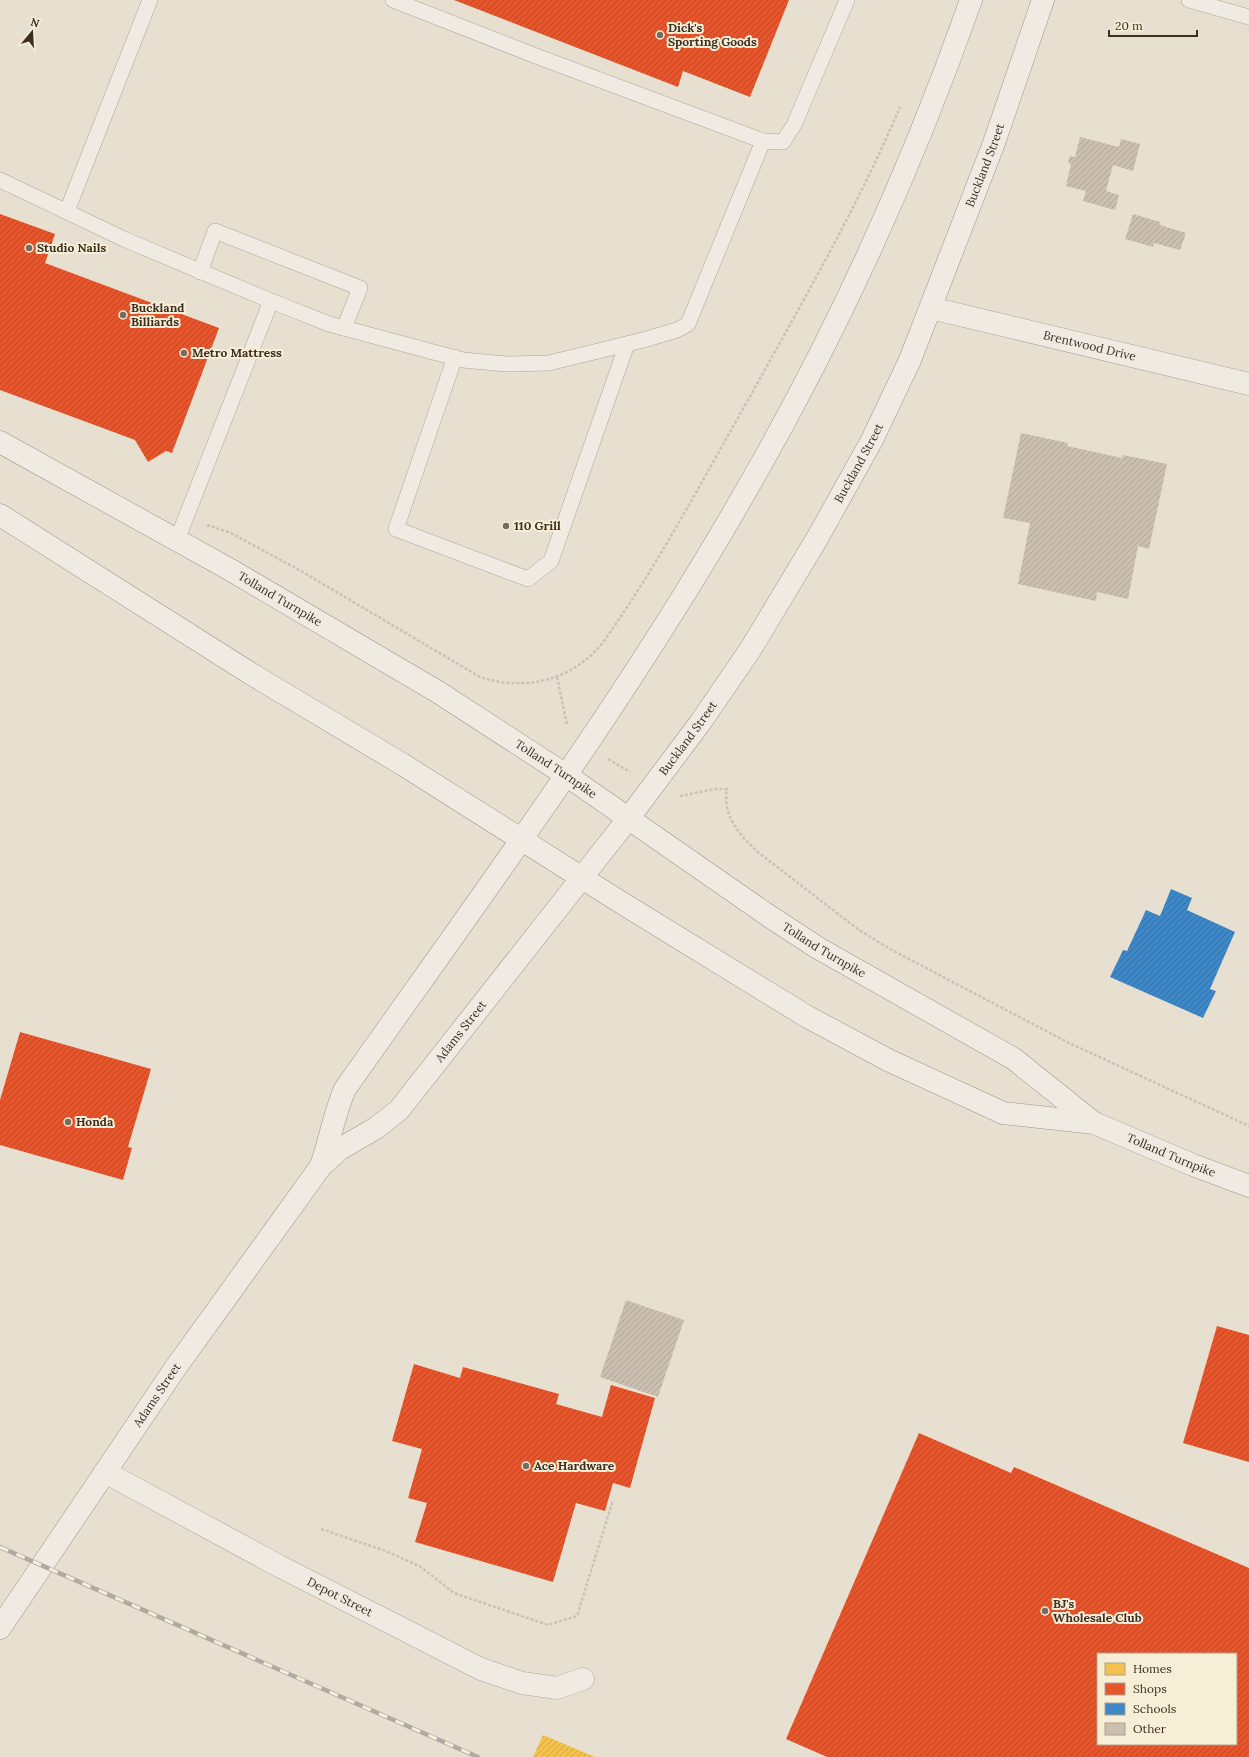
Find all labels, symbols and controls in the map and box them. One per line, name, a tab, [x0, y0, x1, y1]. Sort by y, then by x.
north arrow	[12, 12, 52, 52]
scale bar	[1109, 12, 1197, 38]
text: N	[29, 15, 42, 31]
text: 20 m	[1115, 18, 1143, 33]
place label: Dick's Sporting Goods	[668, 20, 757, 49]
marker: Dick's Sporting Goods	[655, 30, 665, 40]
street label: Buckland Street	[962, 121, 1007, 209]
place label: Studio Nails	[37, 240, 106, 255]
marker: Studio Nails	[24, 243, 34, 253]
place label: Buckland Billiards	[131, 300, 184, 329]
marker: Buckland Billiards	[118, 310, 128, 320]
street label: Brentwood Drive	[1042, 327, 1138, 364]
place label: Metro Mattress	[192, 345, 282, 360]
marker: Metro Mattress	[179, 348, 189, 358]
street label: Buckland Street	[830, 420, 886, 505]
place label: 110 Grill	[514, 518, 561, 533]
marker: 110 Grill	[501, 521, 511, 531]
street label: Tolland Turnpike	[235, 568, 325, 629]
street label: Buckland Street	[655, 698, 720, 778]
street label: Tolland Turnpike	[512, 736, 600, 801]
street label: Tolland Turnpike	[780, 919, 869, 981]
street label: Adams Street	[431, 997, 490, 1066]
place label: Honda	[76, 1114, 114, 1129]
marker: Honda	[63, 1117, 73, 1127]
street label: Tolland Turnpike	[1125, 1130, 1218, 1180]
street label: Adams Street	[129, 1359, 184, 1431]
place label: Ace Hardware	[534, 1458, 615, 1473]
marker: Ace Hardware	[521, 1461, 531, 1471]
street label: Depot Street	[305, 1574, 376, 1620]
place label: BJ's Wholesale Club	[1053, 1596, 1142, 1625]
marker: BJ's Wholesale Club	[1040, 1606, 1050, 1616]
legend	[1097, 1653, 1237, 1745]
text: Homes	[1133, 1661, 1172, 1676]
text: Shops	[1133, 1681, 1167, 1696]
text: Schools	[1133, 1701, 1177, 1716]
text: Other	[1133, 1721, 1167, 1736]

